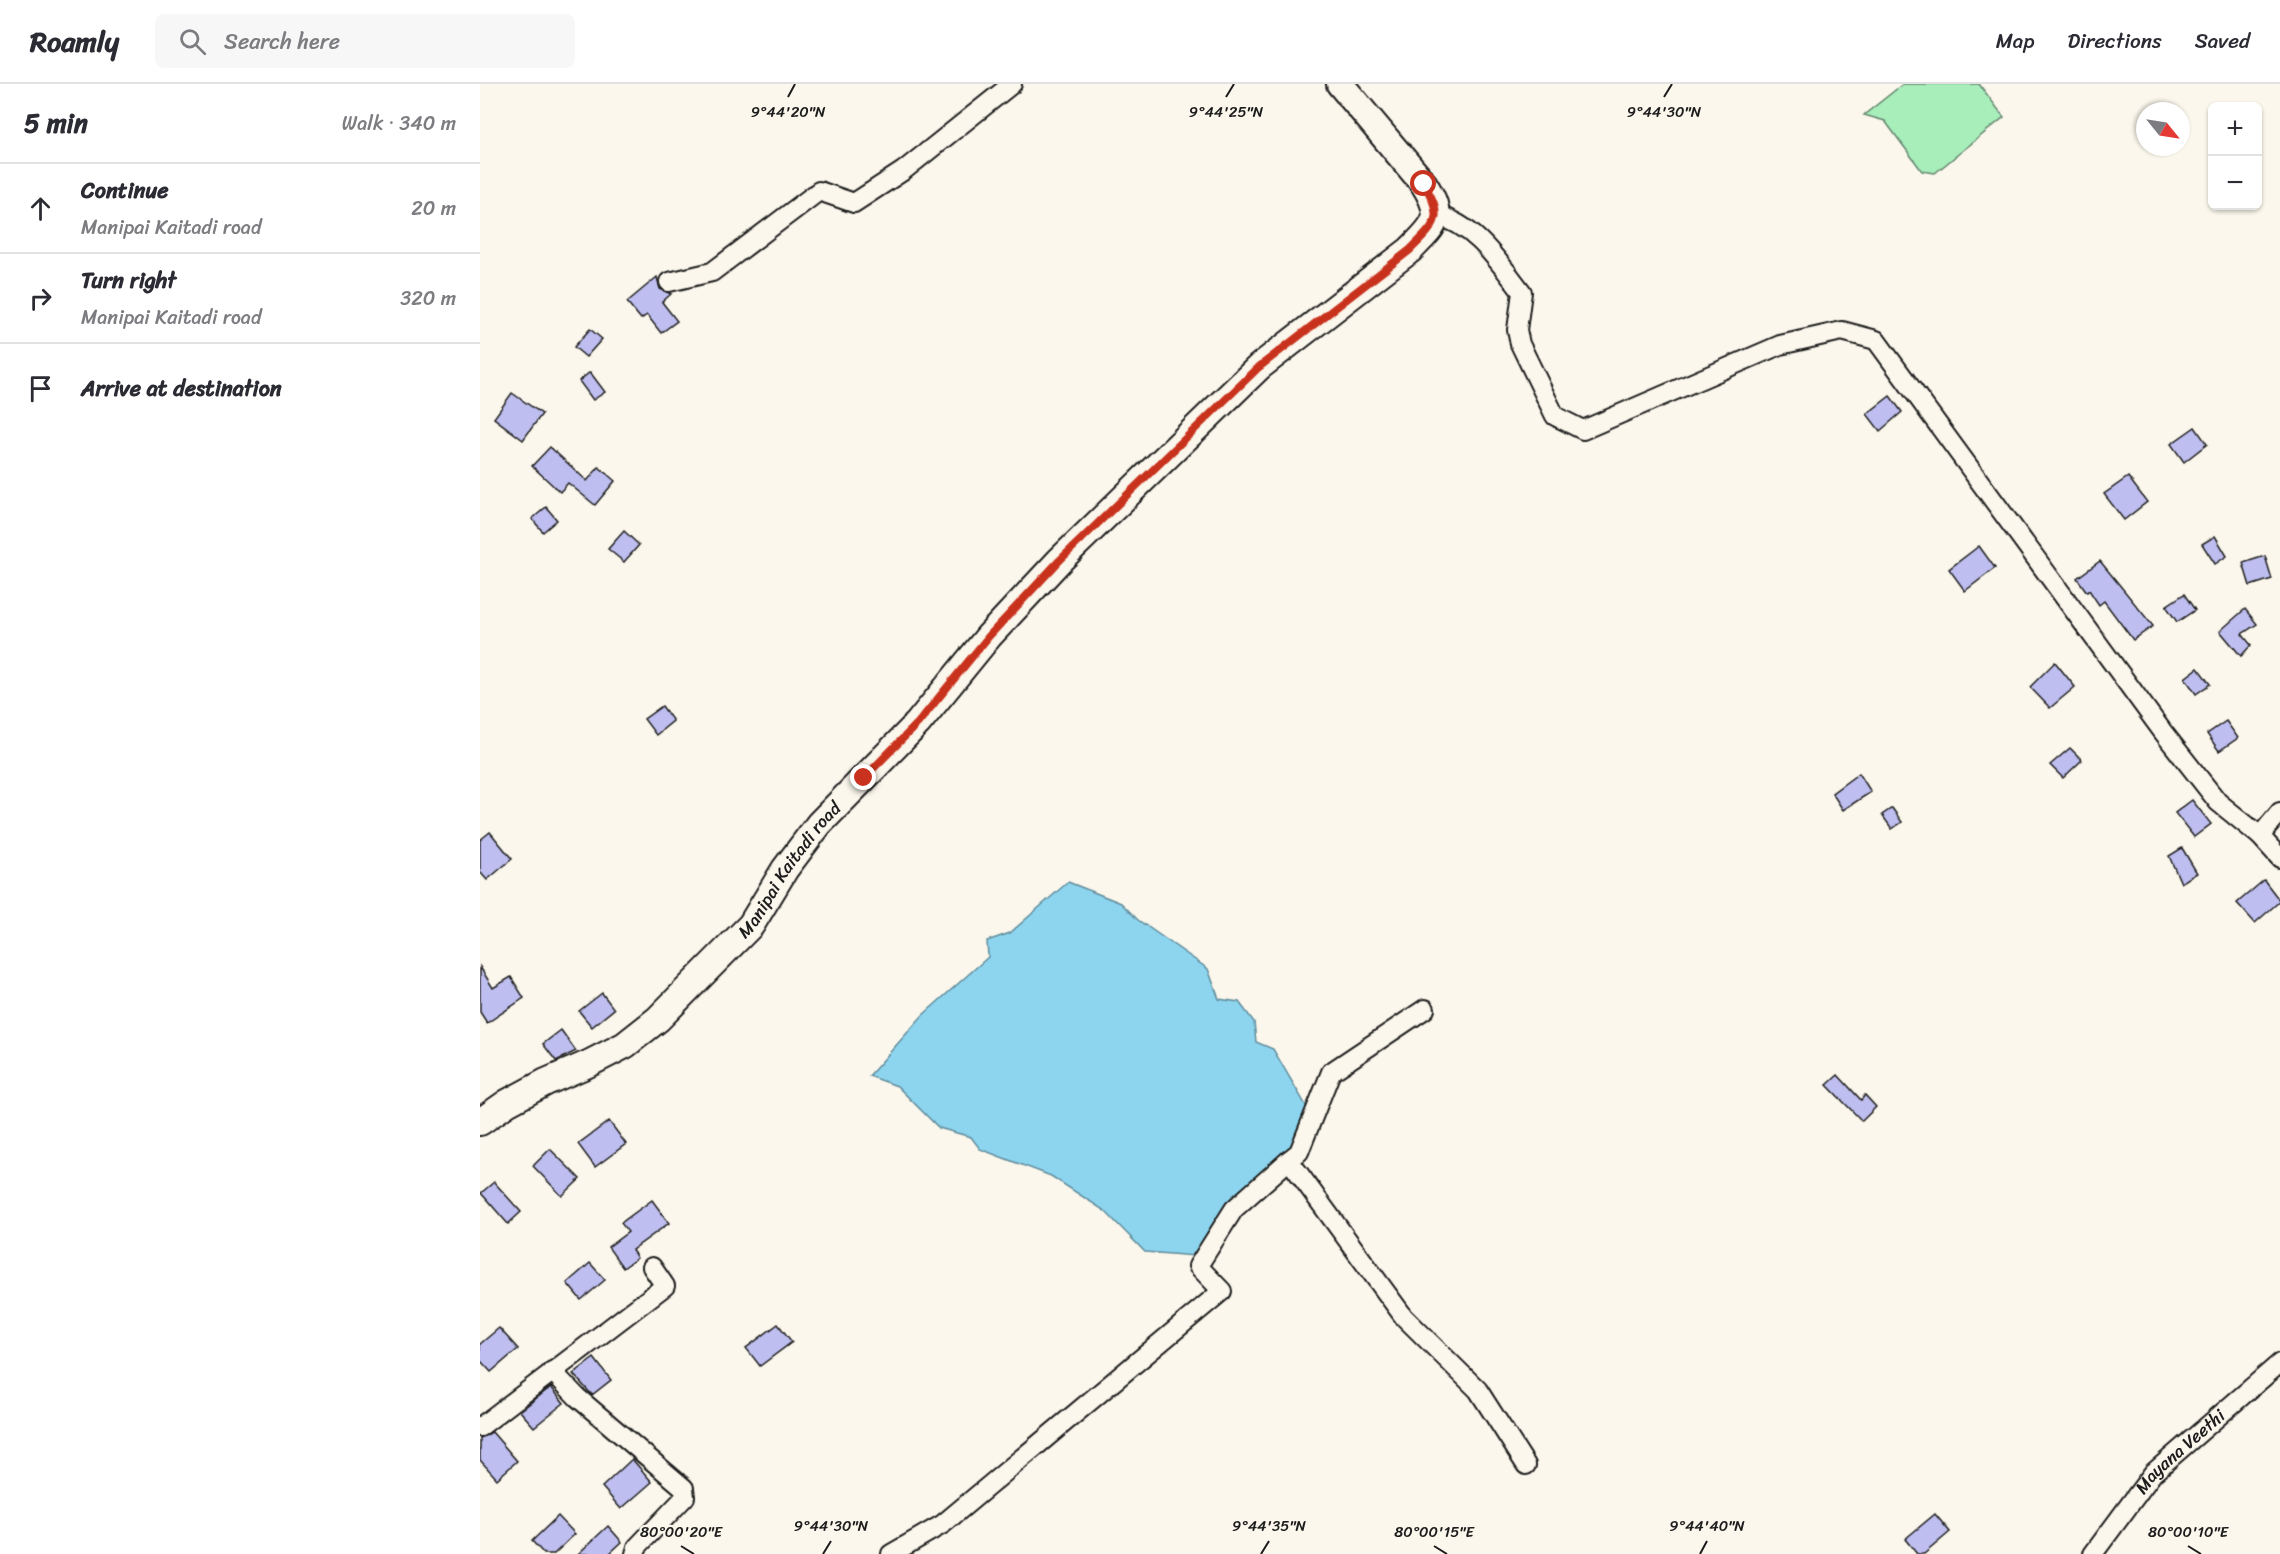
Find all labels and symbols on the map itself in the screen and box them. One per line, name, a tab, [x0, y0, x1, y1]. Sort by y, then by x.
text: 9°44'20"N	[751, 99, 826, 125]
text: 9°44'25"N	[1189, 99, 1264, 125]
text: 9°44'30"N	[1627, 99, 1702, 125]
north arrow	[2136, 102, 2190, 156]
route start	[1410, 170, 1436, 196]
route end	[850, 764, 876, 790]
street label: Manipai Kaitadi road	[730, 793, 850, 946]
street label: Mayana Veethi	[2126, 1400, 2234, 1501]
text: 9°44'30"N	[794, 1513, 869, 1539]
text: 9°44'35"N	[1232, 1513, 1307, 1539]
text: 9°44'40"N	[1669, 1513, 1745, 1539]
text: 80°00'20"E	[640, 1519, 724, 1545]
text: 80°00'15"E	[1394, 1519, 1475, 1545]
text: 80°00'10"E	[2148, 1519, 2230, 1545]

